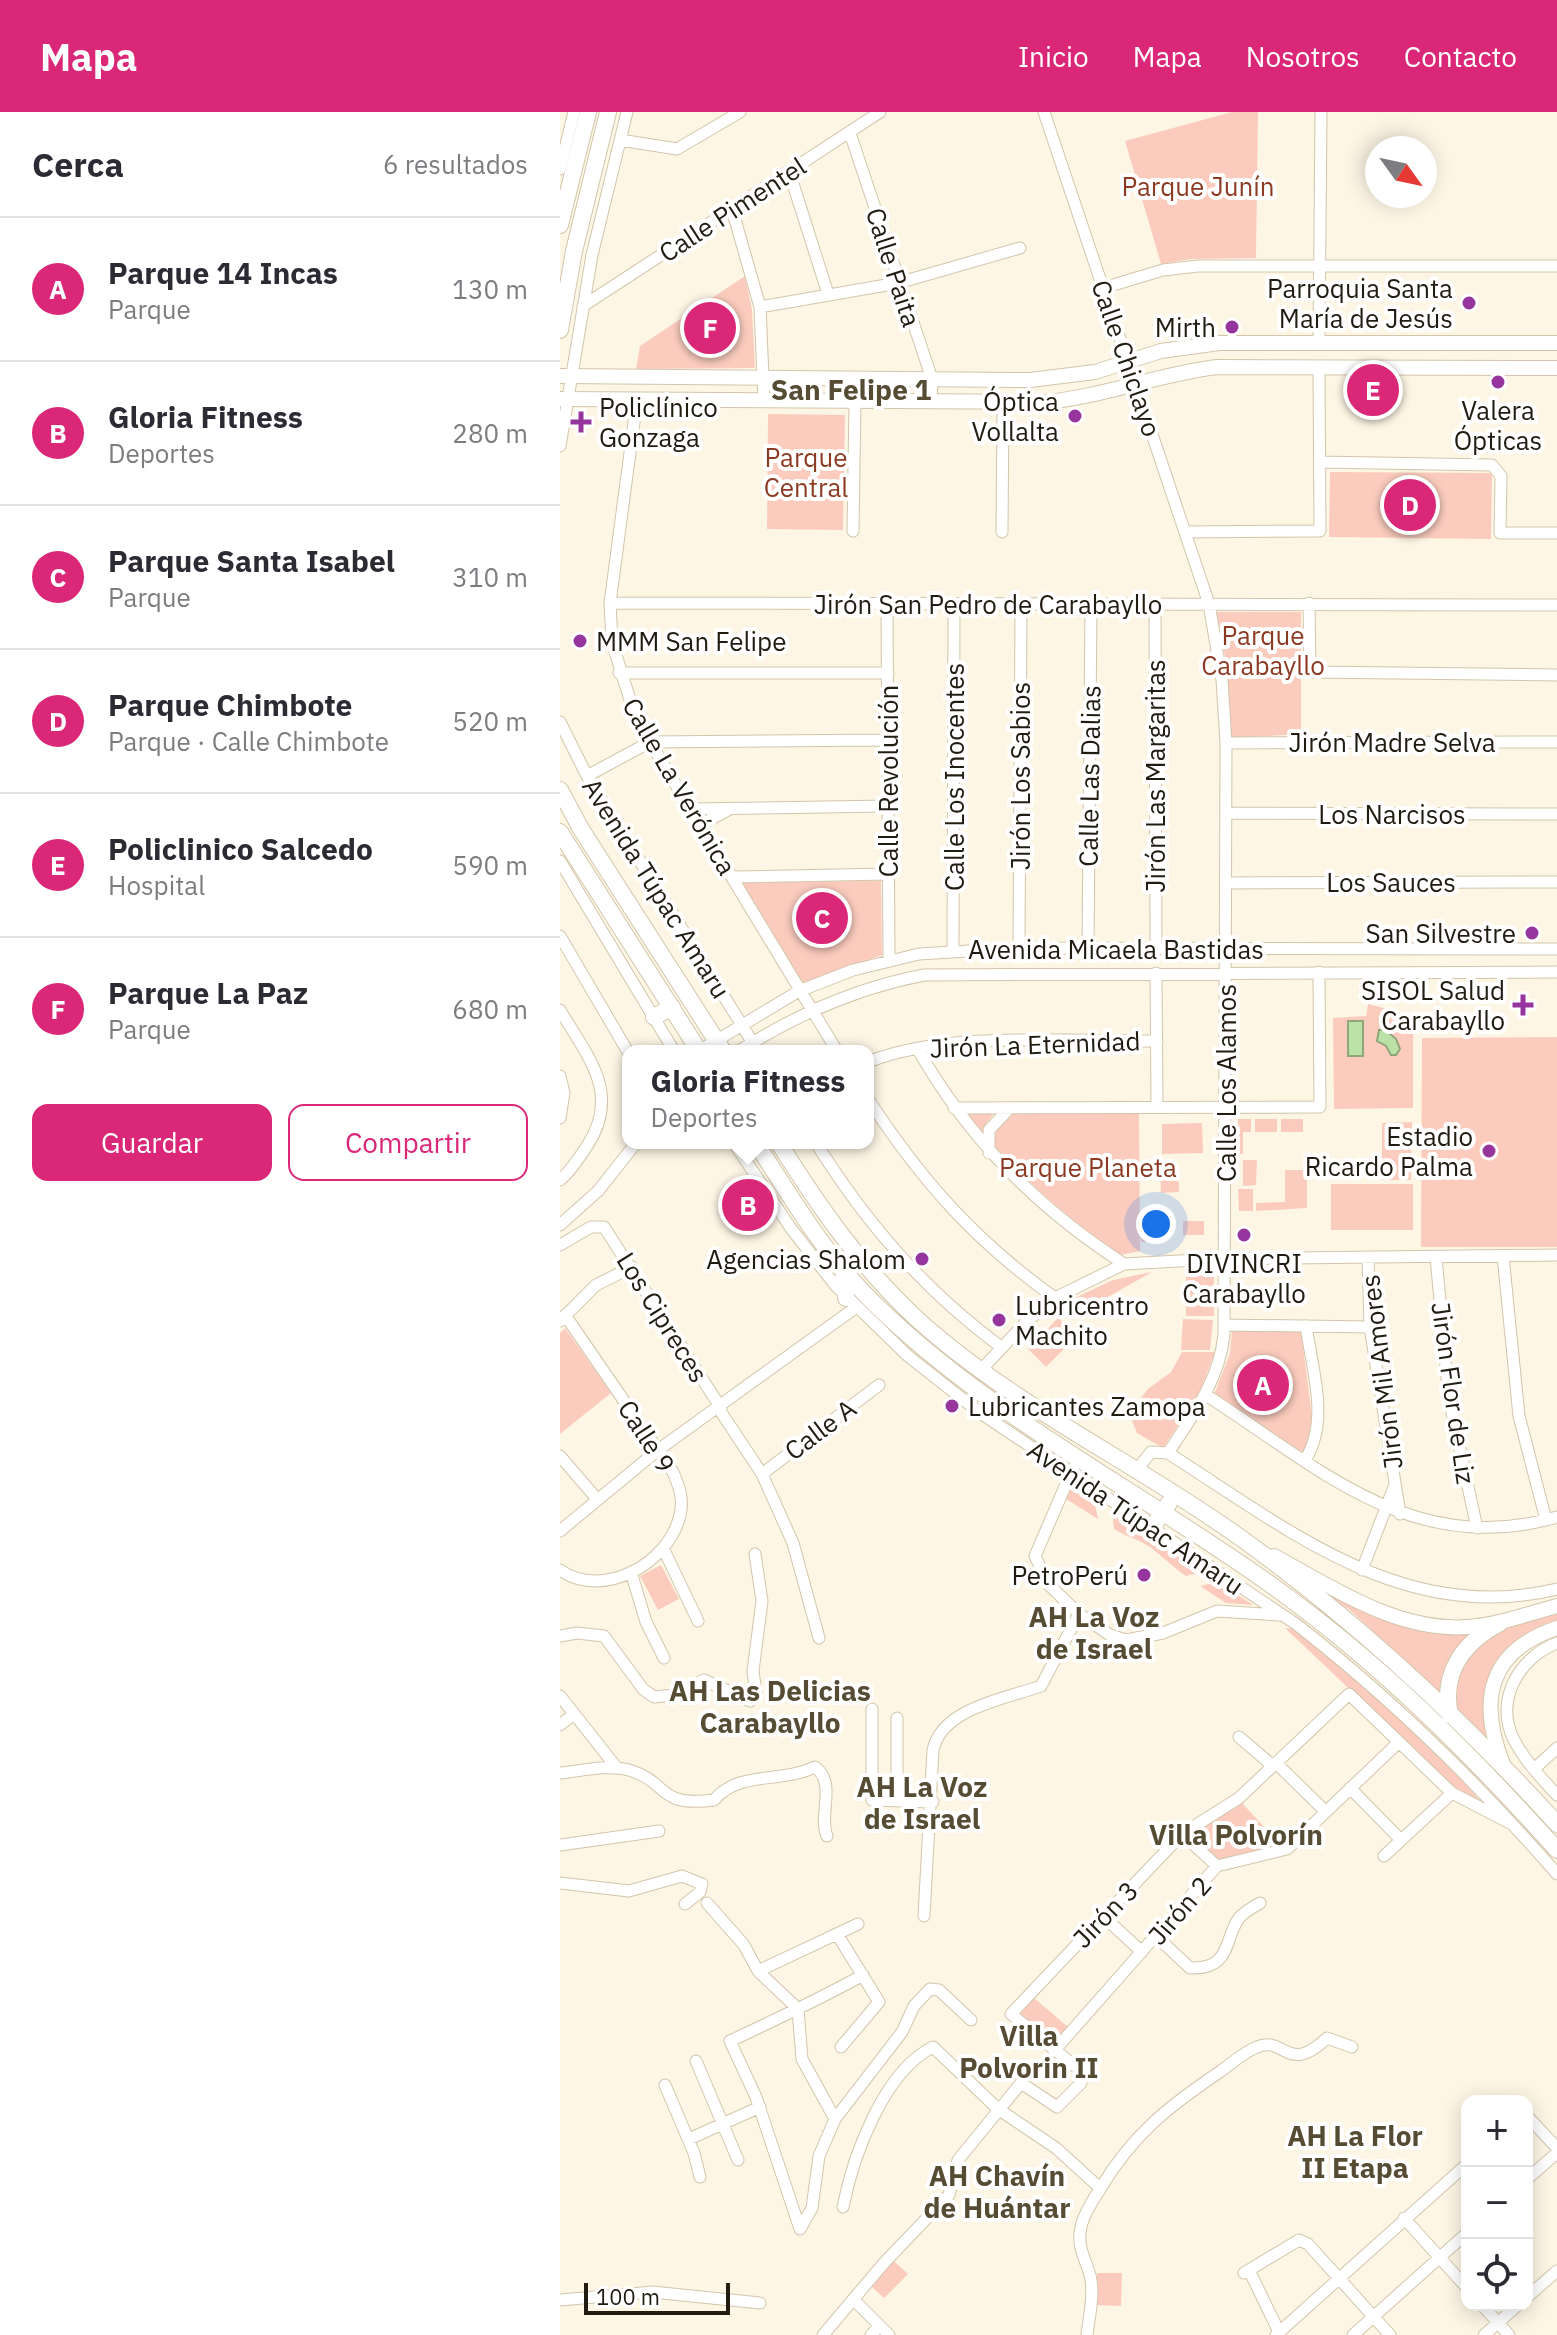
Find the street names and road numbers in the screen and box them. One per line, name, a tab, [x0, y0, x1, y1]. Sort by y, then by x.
street label: Calle Pimentel	[652, 149, 812, 269]
street label: Calle Paita	[859, 203, 929, 331]
street label: Calle Chiclayo	[1084, 275, 1170, 441]
street label: Jirón San Pedro de Carabayllo	[814, 587, 1162, 621]
street label: Jirón Las Margaritas	[1138, 659, 1172, 893]
street label: Calle Los Inocentes	[937, 663, 971, 891]
street label: Jirón Los Sabios	[1003, 682, 1037, 870]
street label: Calle Revolución	[871, 685, 905, 877]
street label: Calle Las Dalias	[1070, 685, 1108, 867]
street label: Calle La Verónica	[616, 691, 745, 881]
street label: Jirón Madre Selva	[1288, 725, 1496, 759]
street label: Avenida Túpac Amaru	[575, 772, 739, 1004]
street label: Los Narcisos	[1318, 797, 1466, 831]
street label: Los Sauces	[1326, 865, 1456, 899]
street label: Avenida Micaela Bastidas	[968, 932, 1264, 966]
street label: Calle Los Alamos	[1209, 984, 1243, 1182]
street label: Jirón La Eternidad	[929, 1023, 1141, 1065]
street label: Los Cipreces	[610, 1245, 716, 1389]
street label: Jirón Mil Amores	[1352, 1273, 1410, 1471]
street label: Jirón Flor de Liz	[1424, 1300, 1484, 1486]
street label: Calle A	[777, 1391, 863, 1467]
street label: Calle 9	[611, 1393, 683, 1479]
street label: Avenida Túpac Amaru	[1021, 1432, 1251, 1602]
street label: Jirón 2	[1140, 1869, 1218, 1951]
street label: Jirón 3	[1065, 1873, 1145, 1955]

